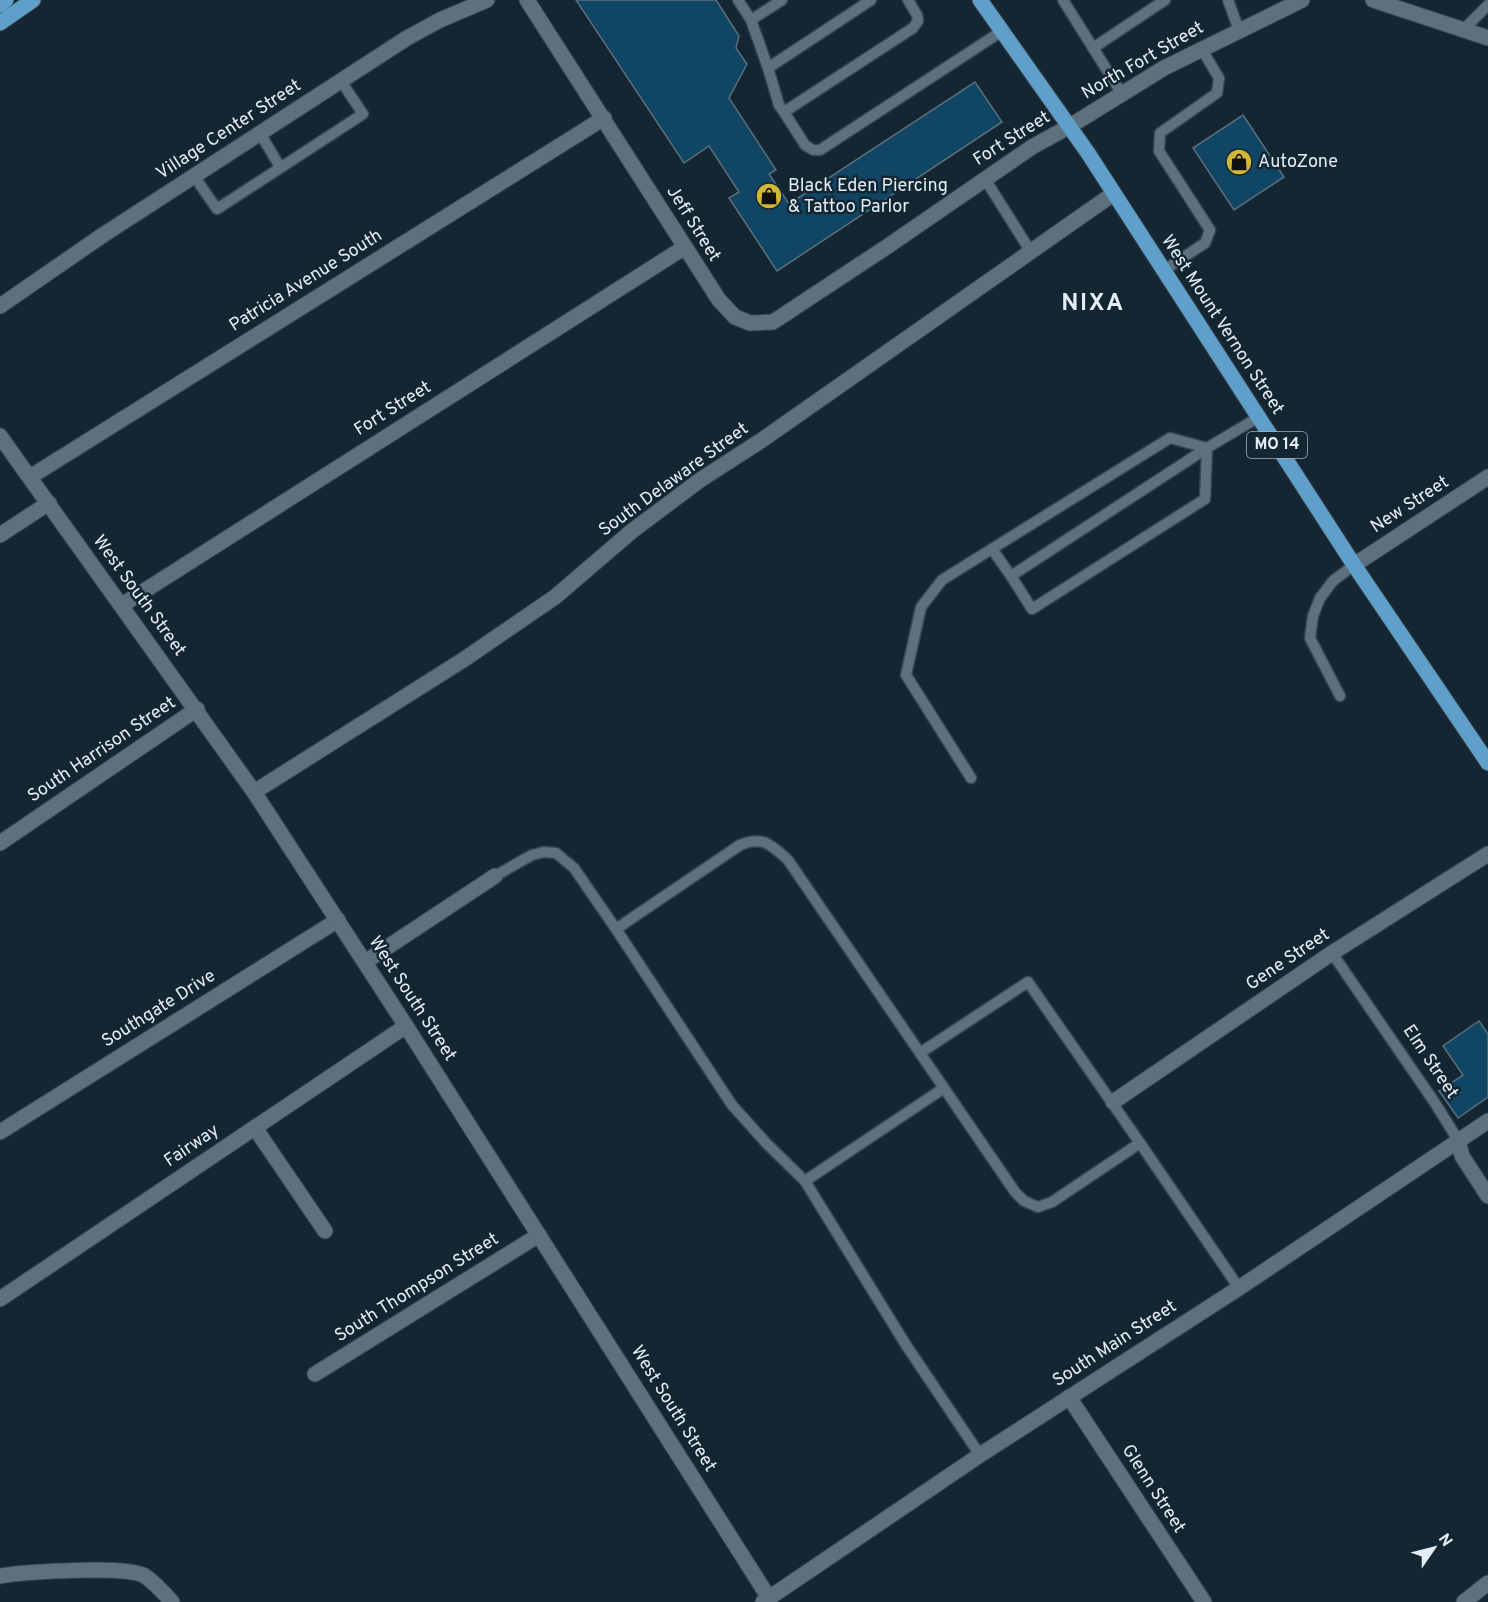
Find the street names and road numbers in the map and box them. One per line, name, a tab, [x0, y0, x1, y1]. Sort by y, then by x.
street label: North Fort Street	[1078, 17, 1208, 105]
street label: Village Center Street	[152, 75, 306, 185]
street label: Fort Street	[969, 106, 1055, 172]
street label: Jeff Street	[661, 182, 725, 266]
street label: Patricia Avenue South	[225, 225, 387, 337]
street label: West Mount Vernon Street	[1155, 231, 1289, 419]
street label: Fort Street	[350, 376, 436, 442]
street label: South Delaware Street	[595, 418, 753, 542]
road number: MO 14	[1247, 432, 1307, 458]
street label: New Street	[1366, 471, 1454, 539]
street label: West South Street	[87, 531, 191, 661]
street label: South Harrison Street	[24, 692, 180, 808]
street label: Gene Street	[1242, 924, 1334, 996]
street label: West South Street	[363, 932, 461, 1066]
street label: Southgate Drive	[98, 965, 220, 1053]
street label: Elm Street	[1397, 1021, 1463, 1103]
street label: Fairway	[160, 1119, 224, 1173]
street label: South Thompson Street	[331, 1228, 503, 1348]
street label: South Main Street	[1049, 1295, 1181, 1393]
street label: West South Street	[625, 1342, 721, 1476]
street label: Glenn Street	[1116, 1440, 1190, 1538]

